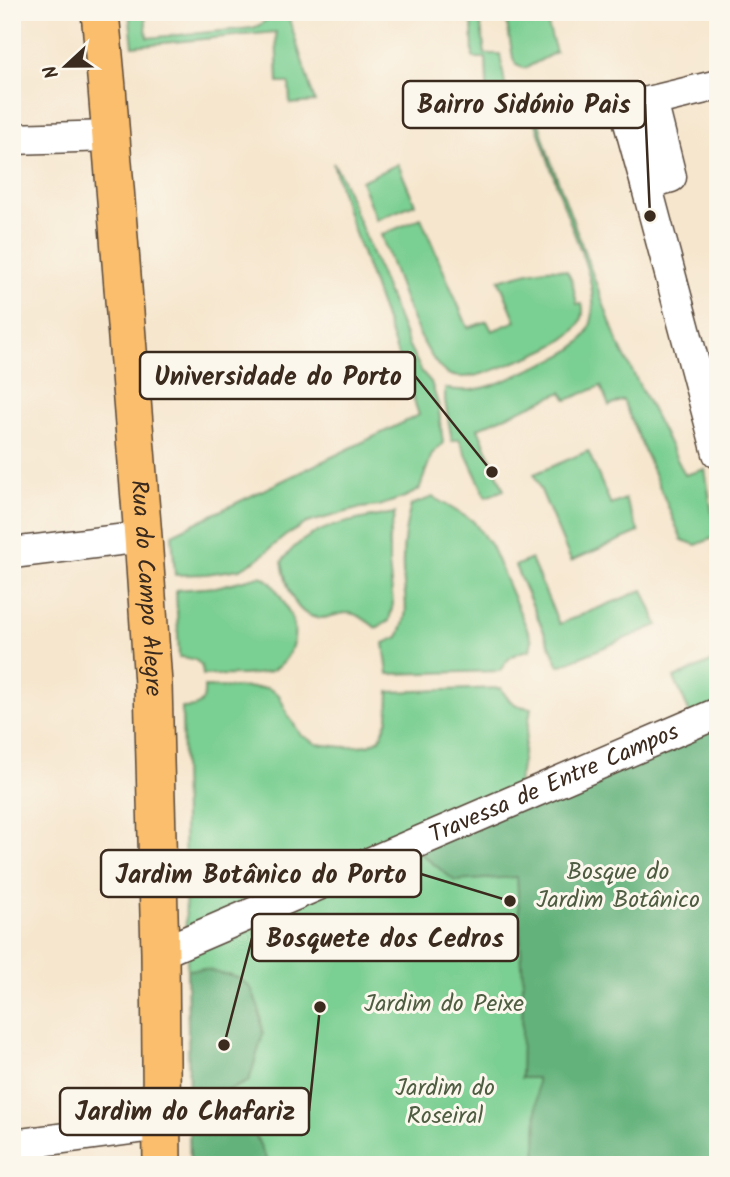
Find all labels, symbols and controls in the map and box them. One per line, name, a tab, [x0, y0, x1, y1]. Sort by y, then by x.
north arrow	[32, 32, 102, 102]
text: N	[36, 60, 68, 83]
callout: Bairro Sidónio Pais	[403, 81, 645, 128]
text: Bairro Sidónio Pais	[417, 85, 631, 127]
callout: Universidade do Porto	[140, 352, 415, 399]
text: Universidade do Porto	[154, 357, 402, 399]
street label: Rua do Campo Alegre	[119, 478, 173, 697]
street label: Travessa de Entre Campos	[423, 713, 685, 854]
callout: Jardim Botânico do Porto	[101, 850, 421, 897]
park label: Bosque do Jardim Botânico	[536, 853, 700, 920]
text: Jardim Botânico do Porto	[115, 855, 407, 897]
callout: Bosquete dos Cedros	[252, 914, 518, 961]
text: Bosquete dos Cedros	[266, 919, 504, 961]
park label: Jardim do Peixe	[364, 985, 524, 1024]
park label: Jardim do Roseiral	[395, 1069, 495, 1136]
callout: Jardim do Chafariz	[60, 1088, 309, 1135]
text: Jardim do Chafariz	[75, 1092, 295, 1134]

